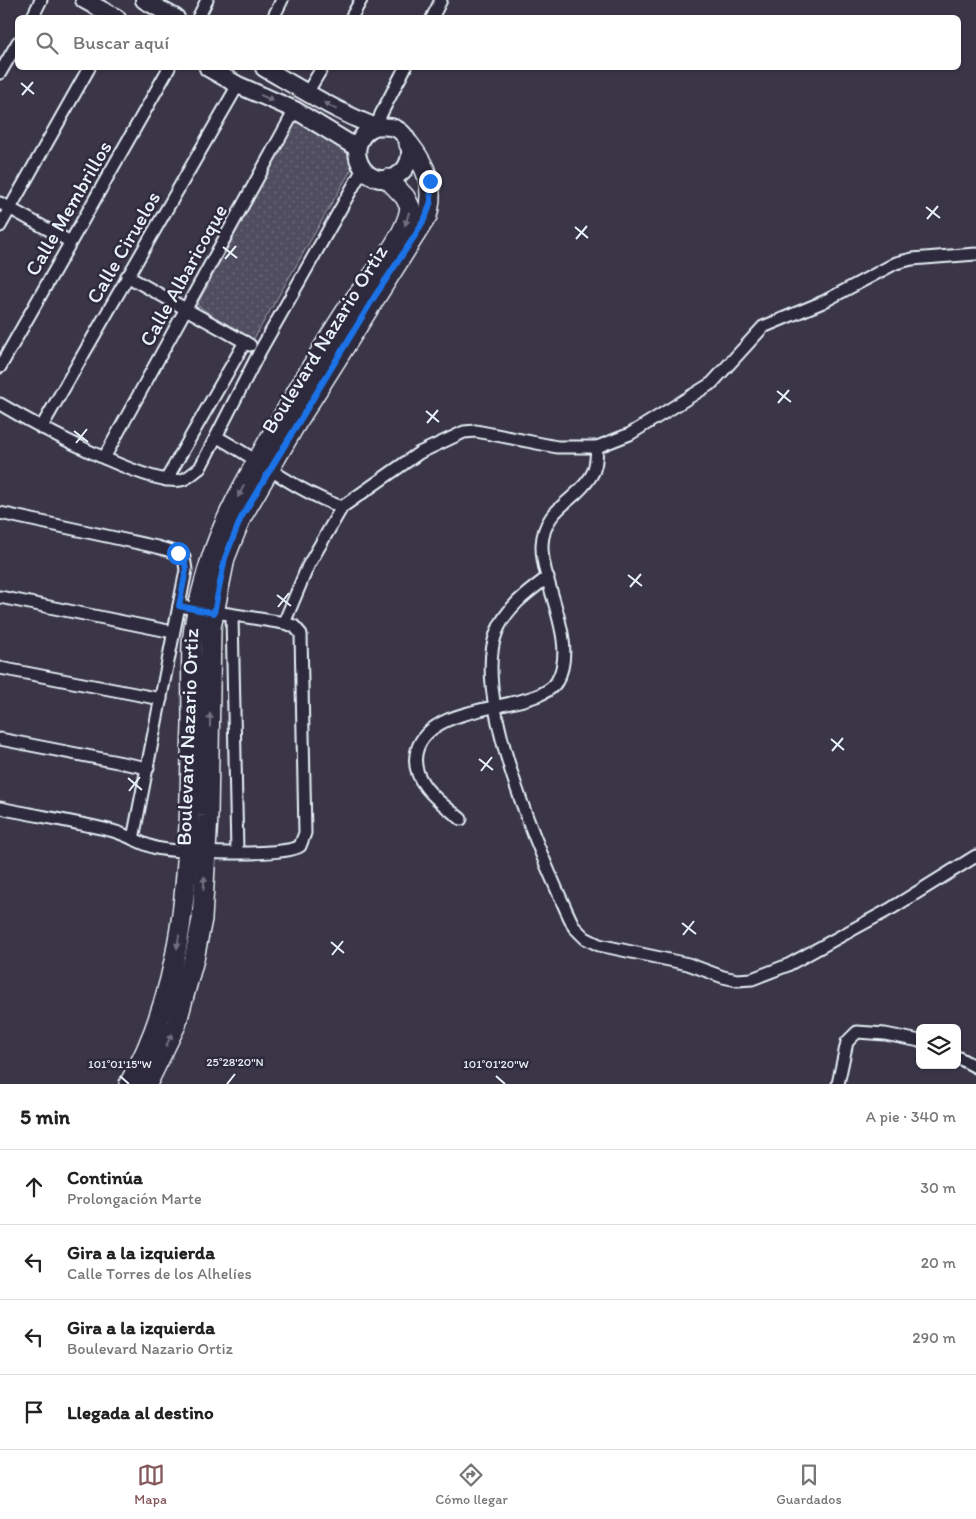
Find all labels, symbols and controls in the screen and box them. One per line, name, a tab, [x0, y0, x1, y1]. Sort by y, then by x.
search box	[15, 15, 961, 70]
icon: search	[33, 29, 61, 57]
text: Buscar aquí	[73, 31, 169, 54]
one-way arrow	[260, 94, 274, 102]
one-way arrow	[323, 102, 338, 110]
street label: Calle Membrillos	[19, 136, 117, 280]
route end	[419, 170, 442, 193]
street label: Calle Ciruelos	[81, 186, 165, 308]
street label: Calle Albaricoque	[134, 200, 232, 350]
one-way arrow	[403, 211, 411, 226]
street label: Boulevard Nazario Ortiz	[256, 240, 392, 438]
one-way arrow	[236, 484, 245, 498]
route start	[167, 542, 190, 565]
street label: Boulevard Nazario Ortiz	[171, 628, 203, 846]
one-way arrow	[206, 712, 214, 728]
one-way arrow	[201, 874, 209, 890]
one-way arrow	[174, 934, 182, 950]
map controls	[916, 1024, 961, 1069]
button: layers	[916, 1024, 961, 1069]
one-way arrow	[165, 1033, 173, 1047]
text: 25°28'20"N	[206, 1055, 264, 1069]
text: 101°01'15"W	[88, 1057, 152, 1071]
text: 101°01'20"W	[463, 1057, 529, 1071]
text: 5 min	[20, 1104, 70, 1129]
text: A pie · 340 m	[866, 1107, 956, 1126]
text: Continúa	[67, 1166, 143, 1189]
icon: ahead	[20, 1173, 48, 1201]
text: 30 m	[920, 1178, 956, 1197]
text: Prolongación Marte	[67, 1189, 202, 1208]
text: Gira a la izquierda	[67, 1241, 215, 1264]
icon: left	[20, 1248, 48, 1276]
text: 20 m	[921, 1253, 956, 1272]
text: Calle Torres de los Alhelíes	[67, 1264, 252, 1283]
text: Gira a la izquierda	[67, 1316, 215, 1339]
icon: left	[20, 1323, 48, 1351]
text: 290 m	[912, 1328, 956, 1347]
text: Boulevard Nazario Ortiz	[67, 1339, 233, 1358]
icon: arrive	[20, 1398, 48, 1426]
text: Llegada al destino	[67, 1401, 214, 1424]
tab: Mapa	[134, 1461, 167, 1508]
tab: Cómo llegar	[435, 1461, 508, 1508]
tab: Guardados	[776, 1461, 842, 1508]

